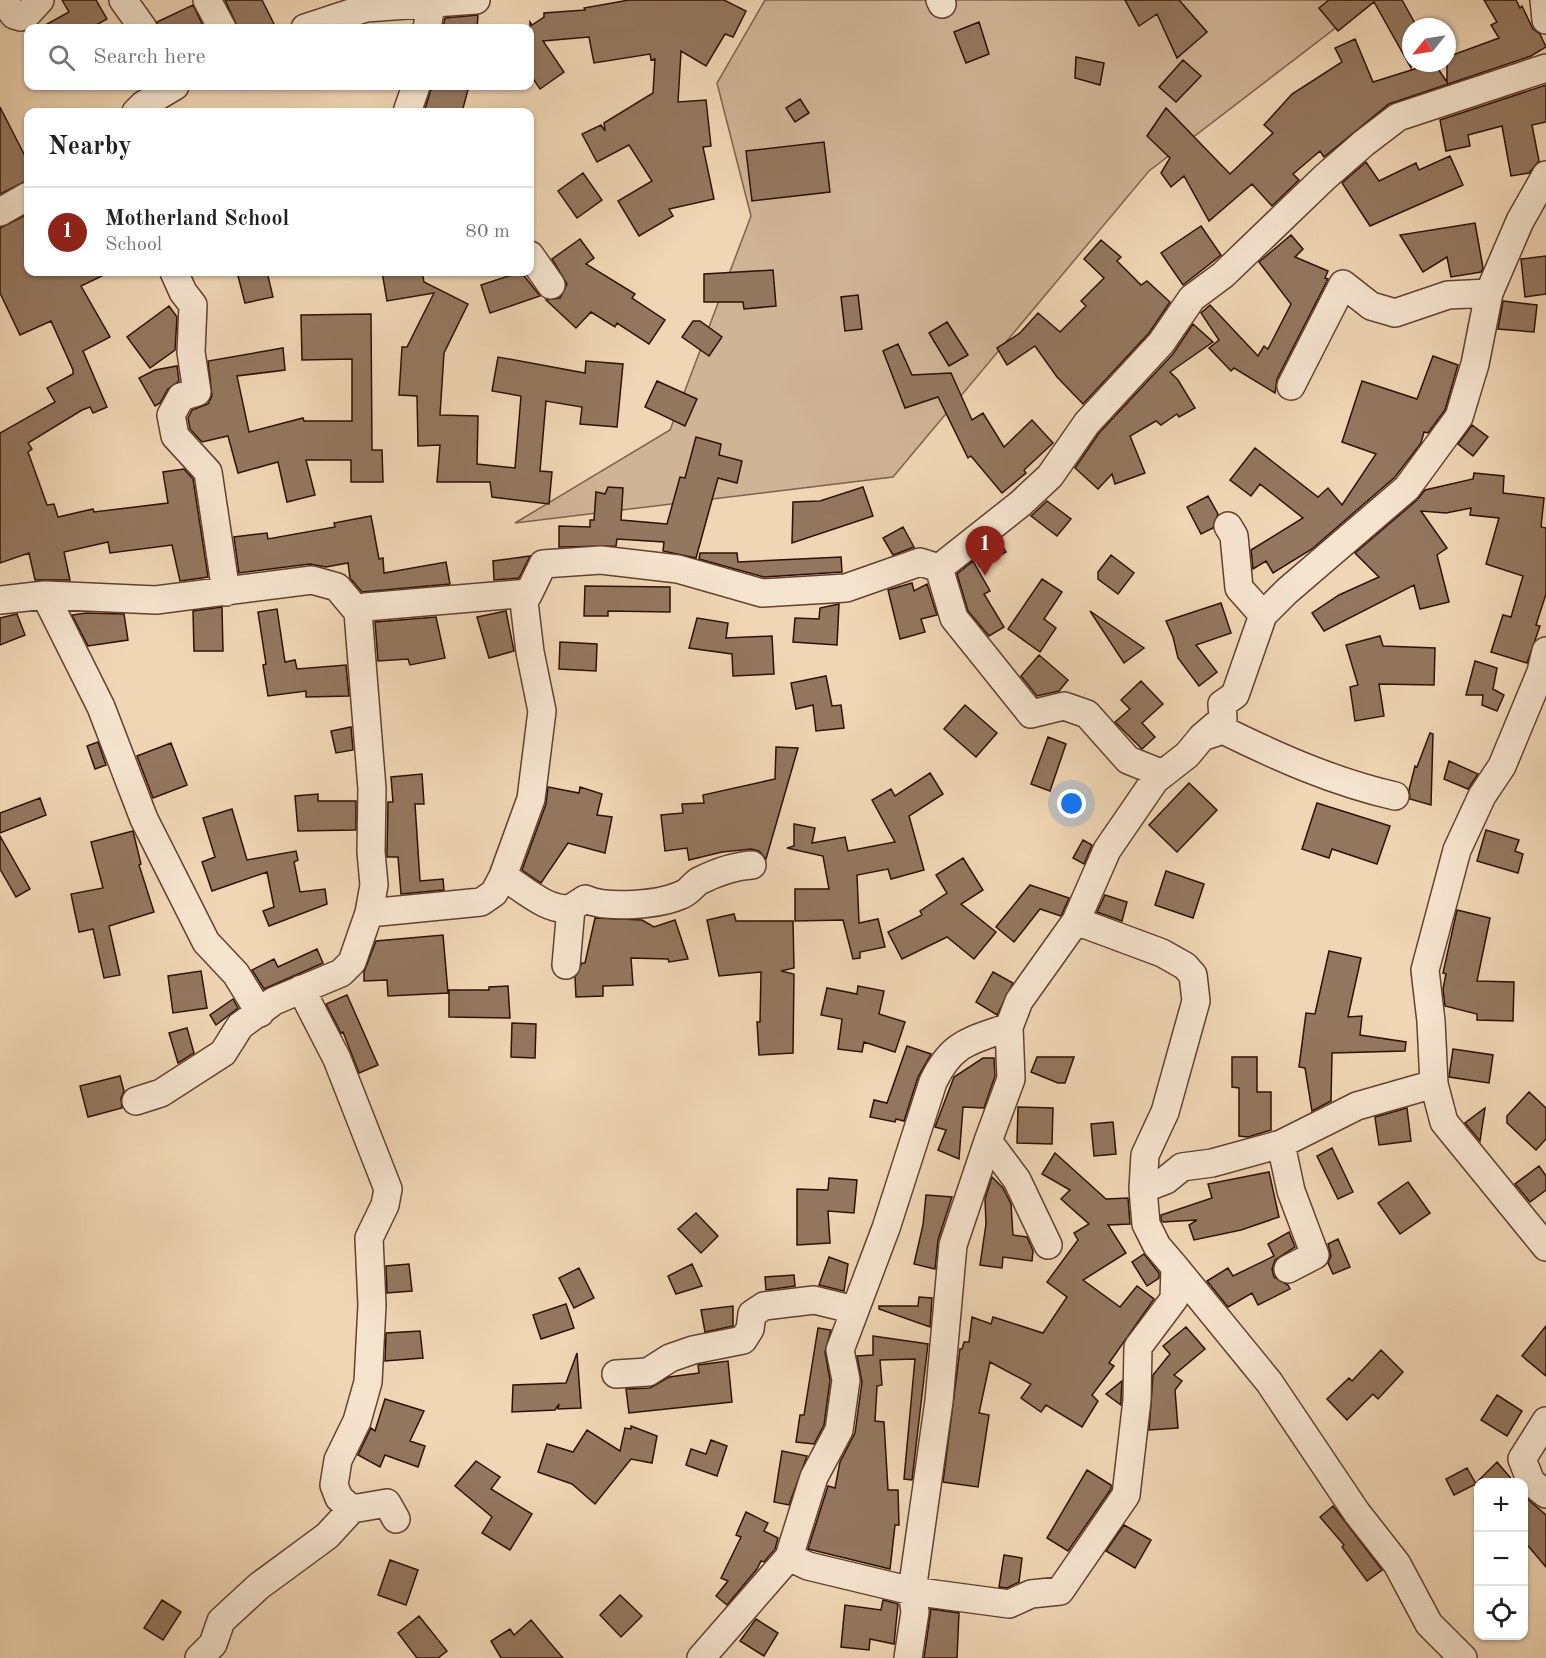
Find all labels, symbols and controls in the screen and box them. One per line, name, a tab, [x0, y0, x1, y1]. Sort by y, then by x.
north arrow	[1402, 18, 1456, 72]
search box	[24, 24, 534, 90]
icon: search	[45, 41, 78, 74]
text: Search here	[93, 46, 206, 68]
text: Nearby	[48, 134, 132, 160]
text: Motherland School	[105, 208, 289, 230]
text: 1	[62, 222, 73, 242]
text: 80 m	[465, 222, 510, 242]
text: School	[105, 235, 162, 255]
pin: 1	[966, 526, 1004, 576]
your location	[1057, 789, 1086, 818]
map controls	[1474, 1478, 1528, 1640]
button: +	[1474, 1478, 1528, 1532]
button: −	[1474, 1532, 1528, 1586]
button: locate	[1474, 1586, 1528, 1640]

